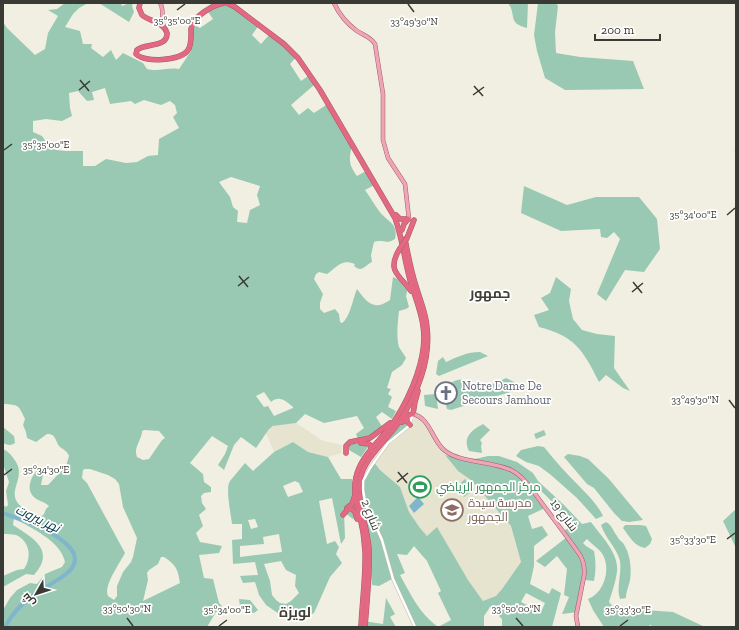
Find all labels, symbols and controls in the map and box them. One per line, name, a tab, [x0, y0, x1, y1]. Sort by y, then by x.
text: 35°35'00"E	[154, 15, 201, 27]
text: 33°49'30"N	[390, 16, 438, 28]
scale bar	[595, 16, 660, 42]
text: 200 m	[601, 23, 635, 37]
text: 35°35'00"E	[23, 139, 70, 151]
text: 35°34'00"E	[669, 209, 717, 221]
district label: جمهور	[469, 285, 510, 302]
place label: Notre Dame De Secours Jamhour	[462, 379, 551, 407]
church icon: Notre Dame De Secours Jamhour	[433, 380, 459, 406]
text: 33°49'30"N	[671, 394, 719, 406]
text: 35°34'30"E	[23, 464, 69, 476]
sports icon: مركز الجمهور الرياضي	[407, 474, 433, 500]
place label: مركز الجمهور الرياضي	[436, 480, 541, 497]
place label: مدرسة سيدة الجمهور	[467, 496, 532, 524]
street label: شارع 19	[546, 496, 581, 535]
street label: شارع 2	[358, 497, 384, 533]
school or university icon: مدرسة سيدة الجمهور	[439, 497, 465, 523]
water label: نهر بيروت	[13, 502, 64, 537]
text: 35°33'30"E	[670, 534, 716, 546]
north arrow	[16, 574, 56, 614]
text: ش	[19, 590, 38, 610]
text: 33°50'30"N	[103, 603, 152, 615]
text: 33°50'00"N	[491, 603, 541, 615]
text: 35°34'00"E	[203, 604, 251, 616]
district label: لويزة	[279, 604, 311, 621]
text: 35°33'30"E	[605, 604, 651, 616]

